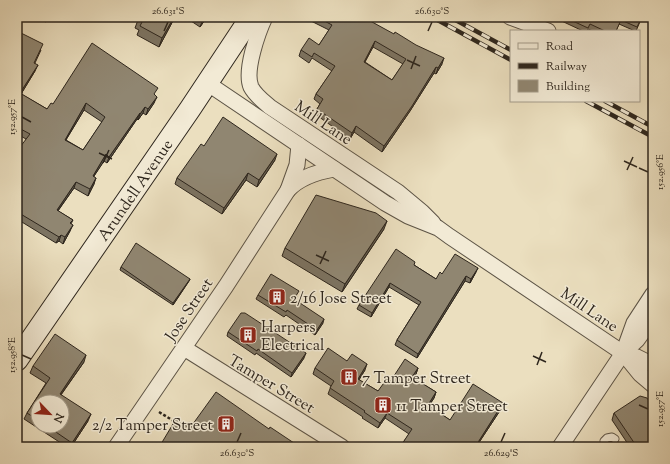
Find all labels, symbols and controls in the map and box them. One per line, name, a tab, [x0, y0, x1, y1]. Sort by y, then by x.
text: 26.631°S	[152, 4, 184, 19]
text: 26.630°S	[415, 4, 449, 19]
legend	[510, 30, 640, 102]
text: Road	[546, 38, 573, 56]
text: Railway	[546, 58, 587, 76]
text: Building	[546, 78, 590, 96]
street label: Mill Lane	[289, 96, 356, 152]
text: 152.957°E	[5, 99, 20, 135]
street label: Arundell Avenue	[93, 135, 180, 247]
text: 152.956°E	[653, 154, 668, 190]
street label: Jose Street	[160, 274, 220, 347]
street label: Mill Lane	[555, 283, 622, 339]
building icon: 2/16 Jose Street	[267, 287, 287, 307]
place label: 2/16 Jose Street	[290, 288, 392, 311]
place label: Harpers Electrical	[261, 317, 325, 358]
building icon: Harpers Electrical	[238, 325, 258, 345]
text: 152.958°E	[5, 337, 20, 373]
street label: Tamper Street	[223, 350, 319, 420]
building icon: 7 Tamper Street	[339, 367, 359, 387]
place label: 7 Tamper Street	[362, 368, 471, 391]
text: 152.957°E	[653, 391, 668, 427]
north arrow	[30, 394, 70, 434]
building icon: 11 Tamper Street	[373, 395, 393, 415]
place label: 11 Tamper Street	[396, 396, 508, 419]
text: N	[49, 410, 68, 425]
building icon: 2/2 Tamper Street	[216, 414, 236, 434]
place label: 2/2 Tamper Street	[92, 415, 214, 438]
text: 26.630°S	[220, 446, 254, 461]
text: 26.629°S	[484, 446, 518, 461]

